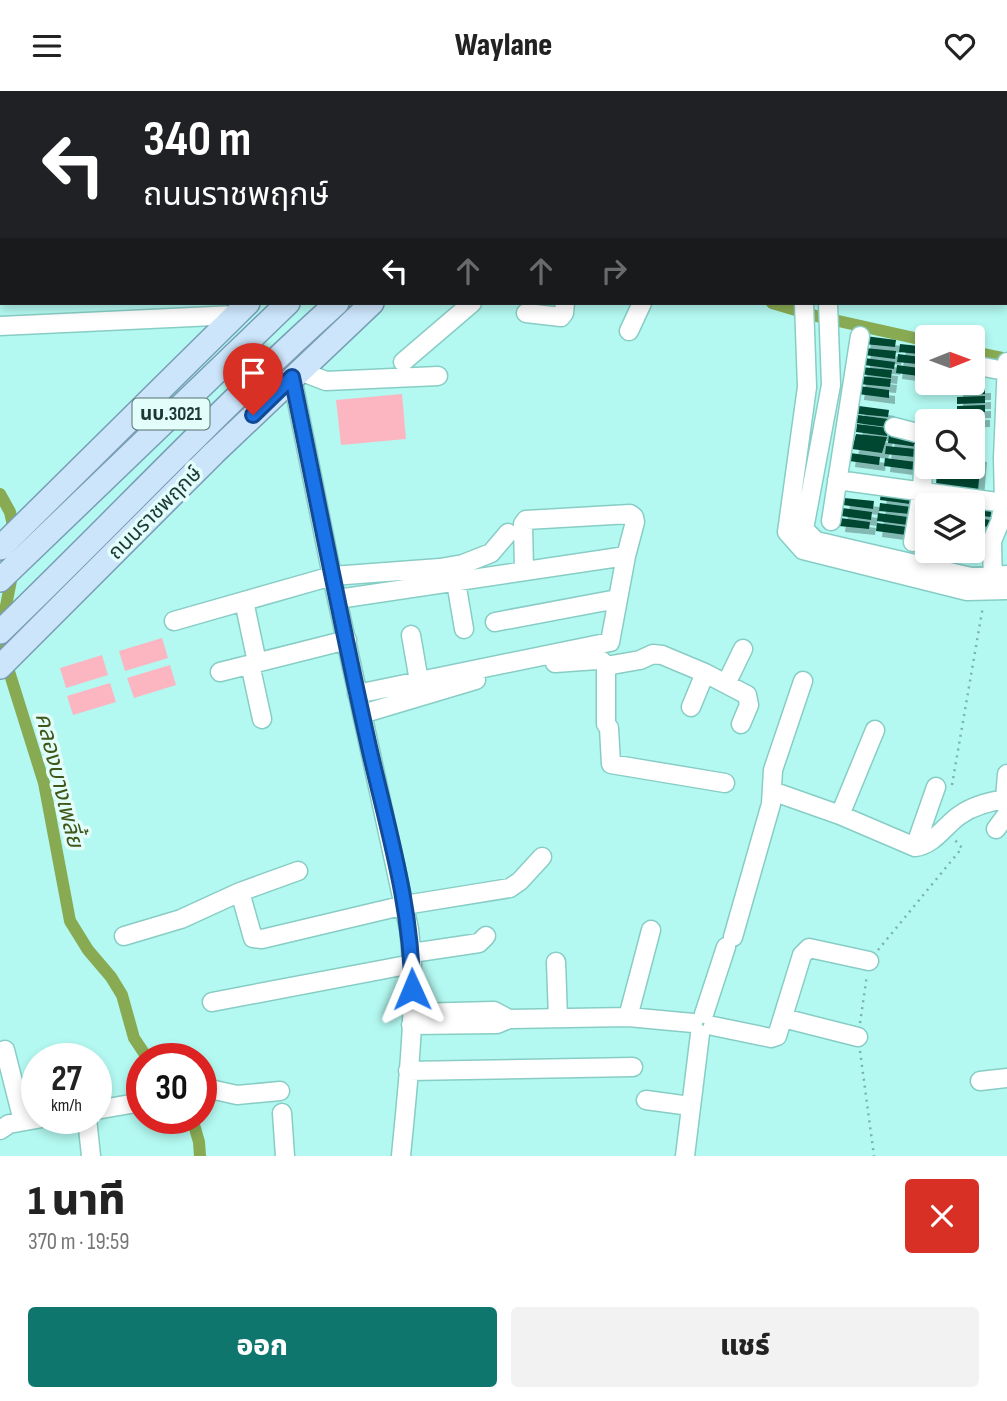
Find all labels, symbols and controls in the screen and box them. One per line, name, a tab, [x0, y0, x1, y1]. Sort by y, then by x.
text: Waylane	[455, 26, 552, 65]
icon: menu	[28, 27, 66, 65]
icon: heart	[941, 27, 979, 65]
text: 340 m	[143, 111, 251, 170]
icon: left	[28, 119, 119, 210]
text: ถนนราชพฤกษ์	[143, 176, 329, 215]
icon: left	[376, 252, 414, 290]
icon: ahead	[449, 252, 487, 290]
icon: ahead	[522, 252, 560, 290]
icon: right	[595, 252, 633, 290]
north arrow	[915, 325, 985, 395]
map controls	[915, 325, 985, 563]
pin	[223, 343, 283, 415]
icon: arrive	[234, 354, 272, 392]
road number: นบ.3021	[132, 399, 210, 429]
button: search	[915, 409, 985, 479]
street label: ถนนราชพฤกษ์	[103, 461, 207, 565]
button: layers	[915, 493, 985, 563]
water label: คลองบางเพลี้ย	[29, 709, 92, 851]
position arrow	[375, 952, 449, 1026]
speed limit sign: 30	[126, 1043, 217, 1134]
text: 27	[51, 1058, 82, 1101]
text: km/h	[51, 1095, 82, 1116]
text: 1 นาที	[28, 1176, 125, 1227]
button: close	[905, 1179, 979, 1253]
text: 370 m · 19:59	[28, 1228, 129, 1256]
button: ออก	[28, 1307, 497, 1387]
button: แชร์	[511, 1307, 979, 1387]

